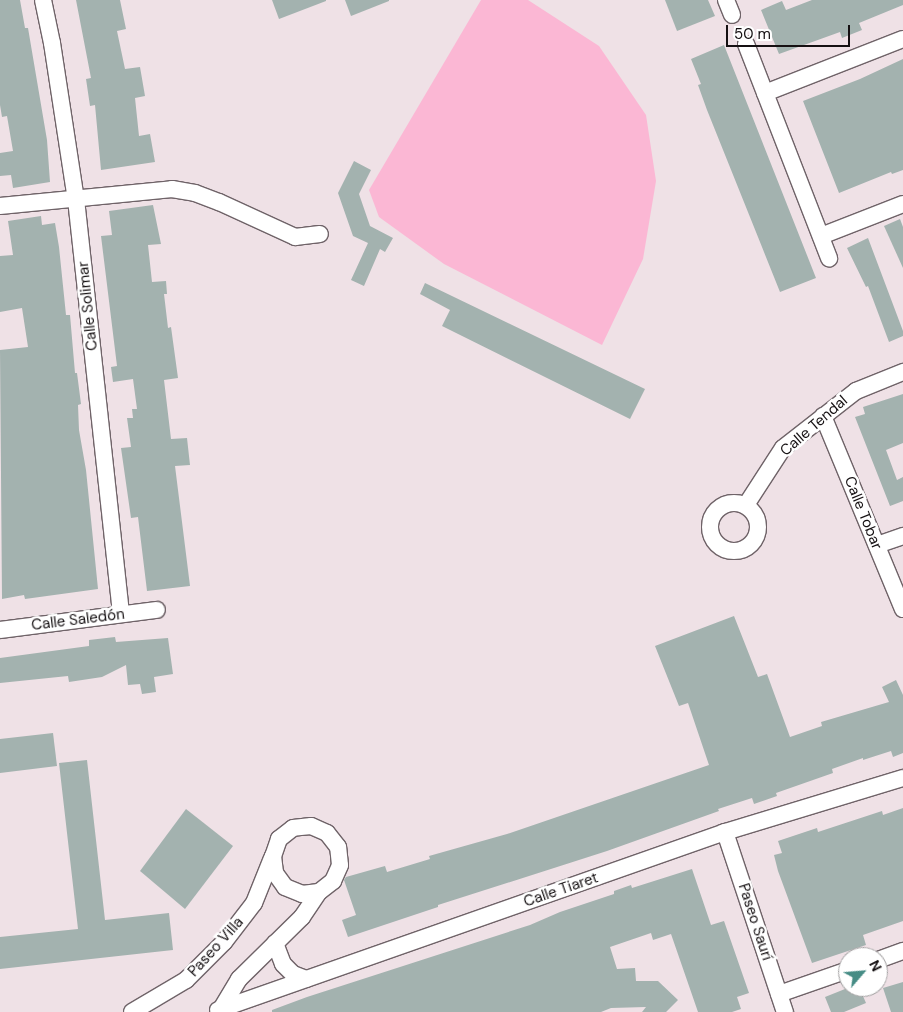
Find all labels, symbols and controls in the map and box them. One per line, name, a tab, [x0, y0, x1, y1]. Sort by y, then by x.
scale bar	[728, 15, 852, 47]
text: 50 m	[734, 24, 771, 44]
street label: Calle Solimar	[74, 260, 102, 352]
street label: Calle Tendal	[777, 392, 851, 460]
street label: Calle Tobar	[840, 474, 886, 552]
street label: Calle Saledón	[30, 605, 126, 635]
street label: Calle Tiaret	[521, 869, 601, 911]
street label: Paseo Saurí	[734, 881, 776, 963]
street label: Paseo Villa	[185, 914, 247, 980]
north arrow	[838, 947, 888, 997]
text: N	[865, 957, 886, 974]

